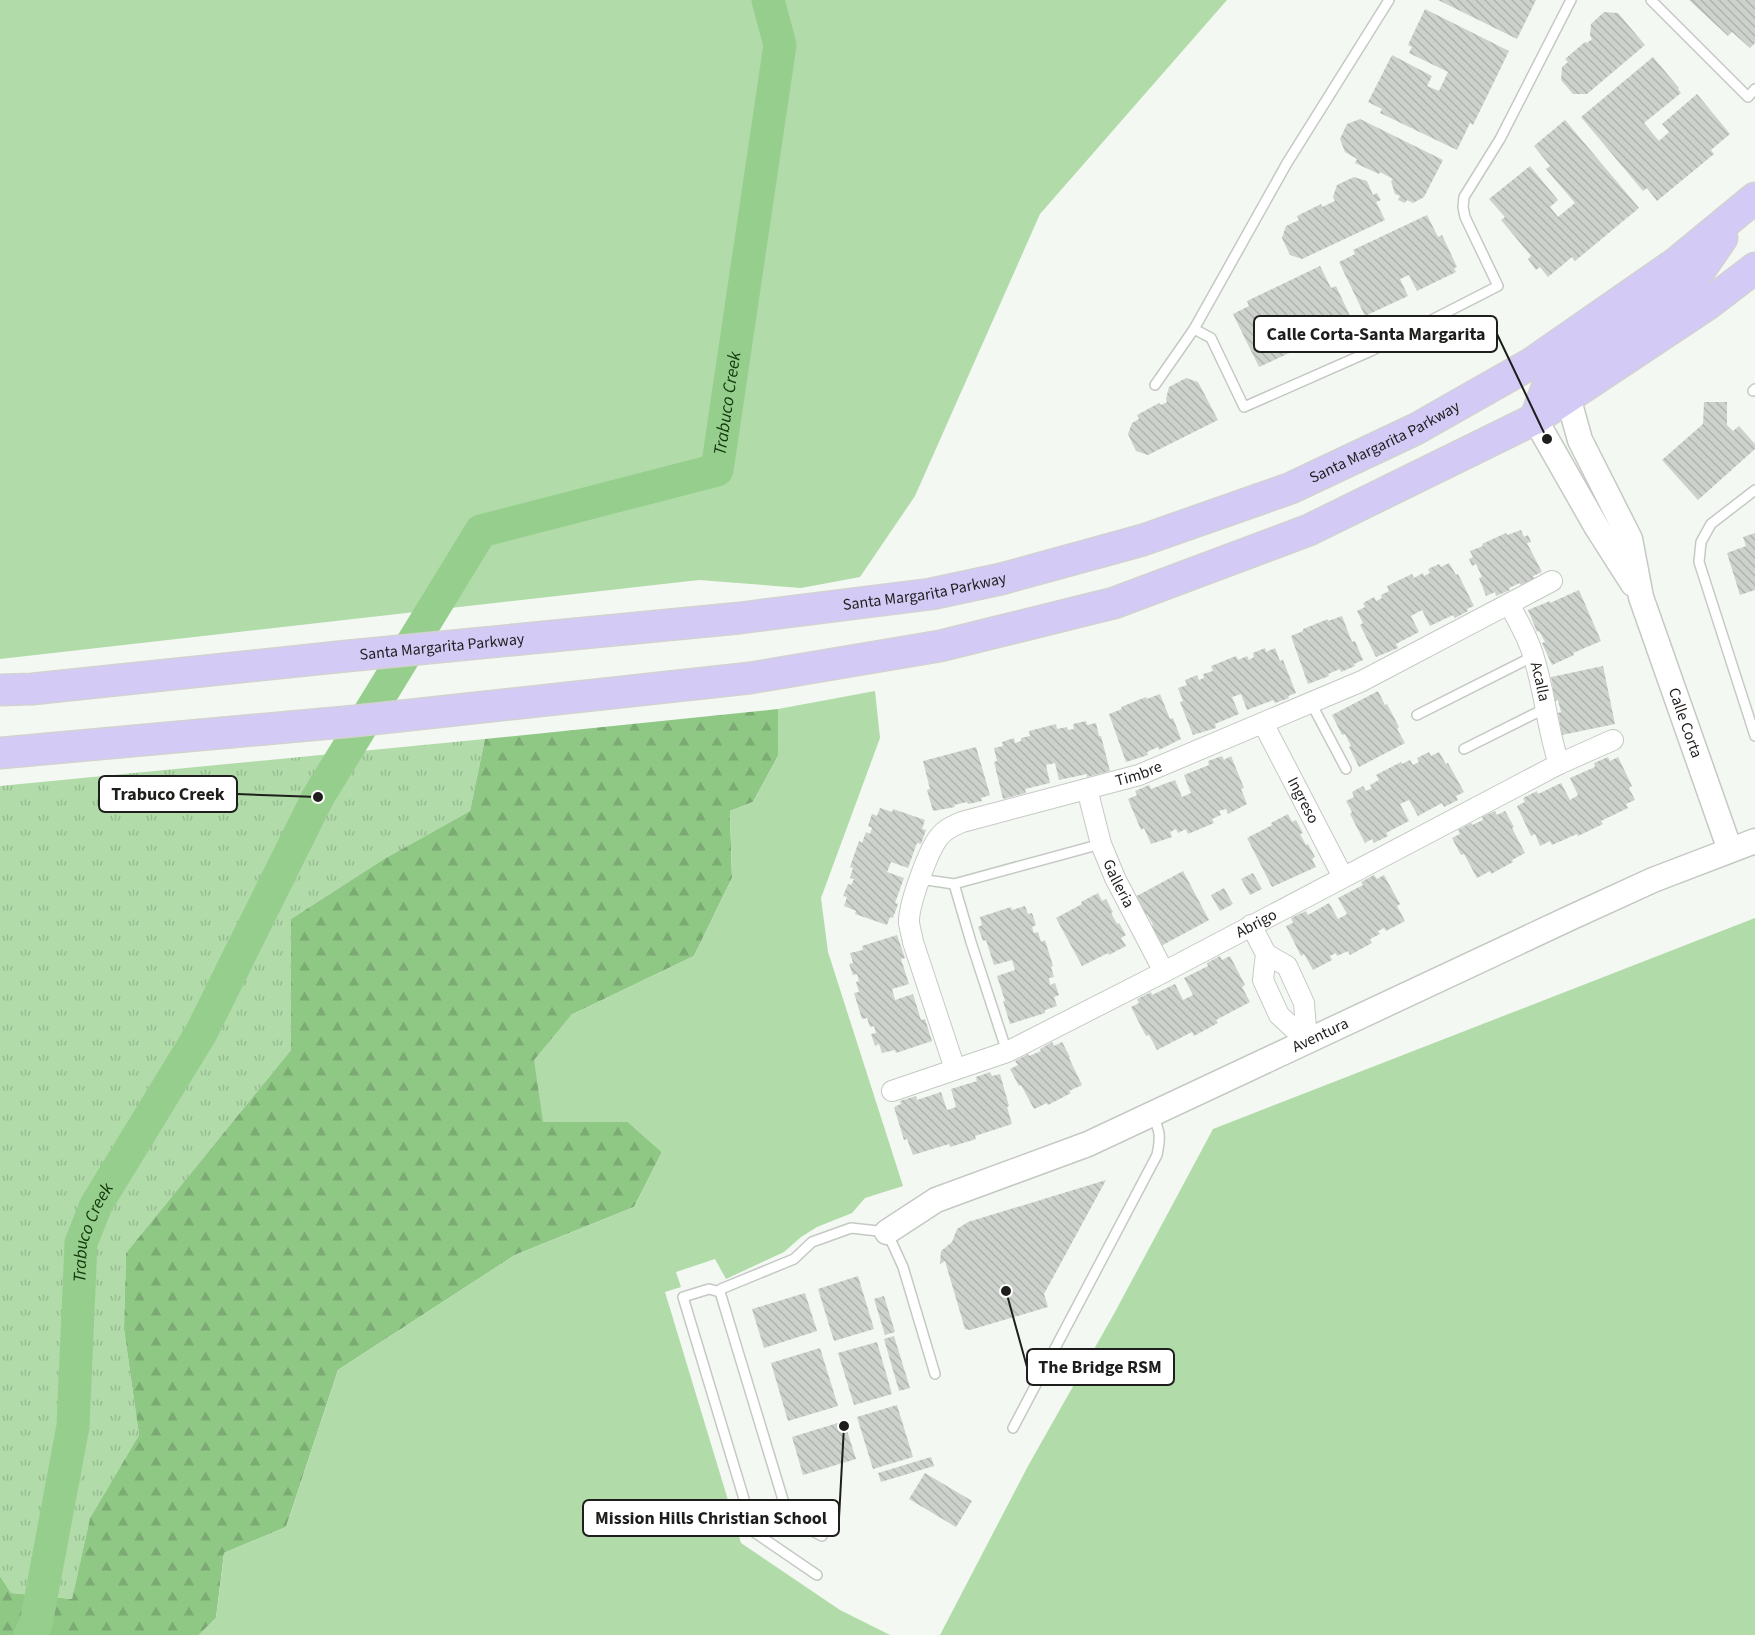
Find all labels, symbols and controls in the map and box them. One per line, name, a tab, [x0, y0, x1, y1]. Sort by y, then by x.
callout: Calle Corta-Santa Margarita	[1254, 316, 1497, 352]
text: Calle Corta-Santa Margarita	[1267, 322, 1485, 347]
water label: Trabuco Creek	[707, 349, 747, 457]
street label: Santa Margarita Parkway	[1306, 395, 1464, 489]
street label: Santa Margarita Parkway	[842, 567, 1009, 616]
street label: Santa Margarita Parkway	[358, 628, 526, 666]
street label: Acalla	[1525, 659, 1555, 703]
street label: Calle Corta	[1663, 685, 1708, 761]
street label: Timbre	[1113, 756, 1165, 792]
street label: Ingreso	[1282, 773, 1324, 827]
callout: Trabuco Creek	[99, 776, 237, 812]
text: Trabuco Creek	[111, 782, 225, 807]
street label: Galleria	[1097, 856, 1140, 912]
street label: Abrigo	[1232, 903, 1281, 943]
street label: Aventura	[1288, 1012, 1352, 1058]
water label: Trabuco Creek	[67, 1177, 120, 1283]
callout: The Bridge RSM	[1027, 1349, 1174, 1385]
text: The Bridge RSM	[1038, 1355, 1162, 1380]
callout: Mission Hills Christian School	[583, 1500, 839, 1536]
text: Mission Hills Christian School	[595, 1506, 827, 1531]

